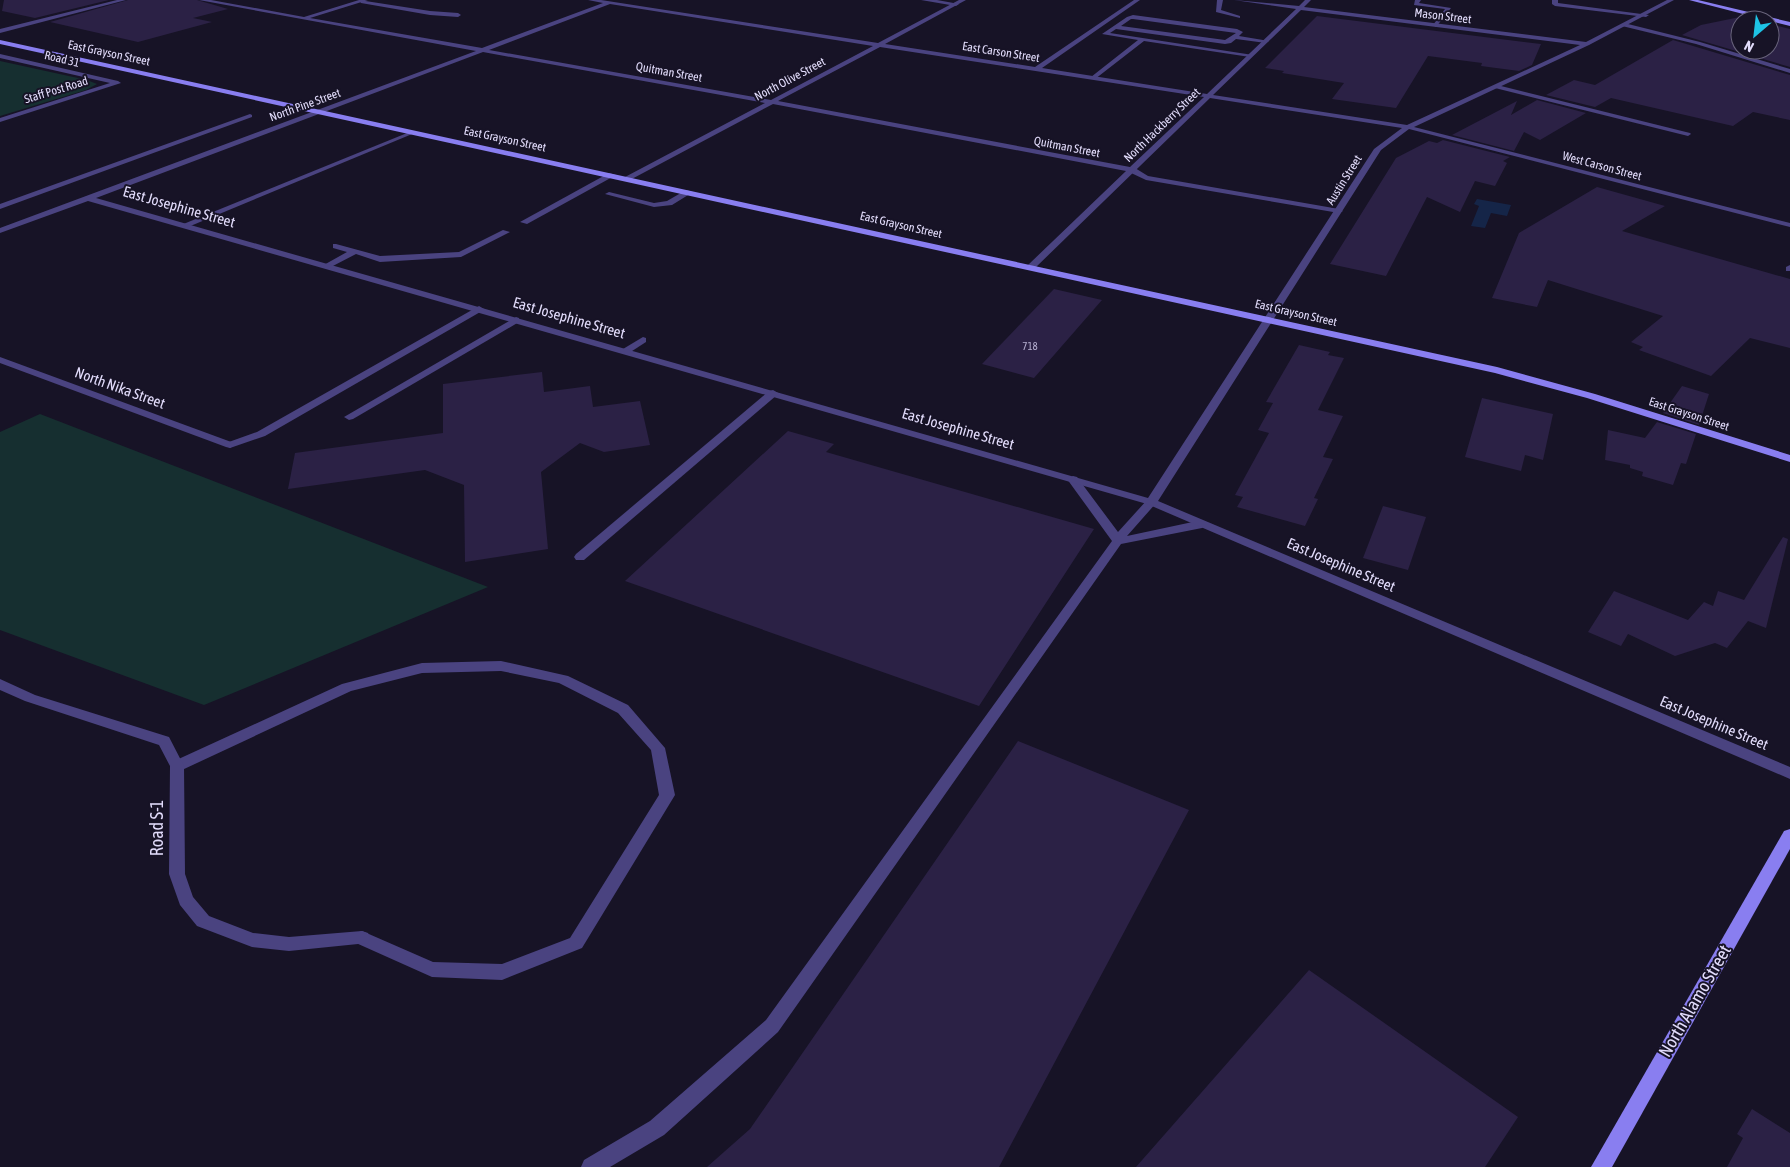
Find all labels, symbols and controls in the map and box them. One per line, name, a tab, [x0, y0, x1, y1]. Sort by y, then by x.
street label: Mason Street	[1414, 6, 1473, 27]
north arrow	[1730, 10, 1780, 60]
street label: East Grayson Street	[67, 37, 152, 69]
text: N	[1741, 37, 1756, 55]
street label: East Carson Street	[961, 39, 1041, 65]
street label: Road 31	[43, 48, 81, 70]
street label: North Olive Street	[752, 54, 828, 104]
street label: Quitman Street	[635, 59, 704, 85]
street label: Staff Post Road	[22, 74, 90, 106]
street label: North Pine Street	[268, 85, 343, 124]
street label: North Hackberry Street	[1121, 85, 1203, 165]
street label: East Grayson Street	[463, 123, 548, 155]
street label: Quitman Street	[1033, 134, 1102, 160]
street label: West Carson Street	[1561, 149, 1644, 183]
street label: Austin Street	[1323, 152, 1365, 207]
street label: East Josephine Street	[121, 182, 237, 231]
street label: East Grayson Street	[859, 209, 944, 241]
street label: East Josephine Street	[511, 293, 627, 342]
street label: East Grayson Street	[1254, 297, 1339, 329]
house number: 718	[1022, 340, 1038, 352]
street label: North Nika Street	[73, 363, 168, 412]
street label: East Grayson Street	[1647, 394, 1732, 434]
street label: East Josephine Street	[900, 404, 1016, 453]
street label: East Josephine Street	[1285, 534, 1398, 595]
street label: East Josephine Street	[1658, 692, 1771, 753]
street label: Road S-1	[146, 800, 167, 856]
street label: North Alamo Street	[1654, 941, 1735, 1061]

